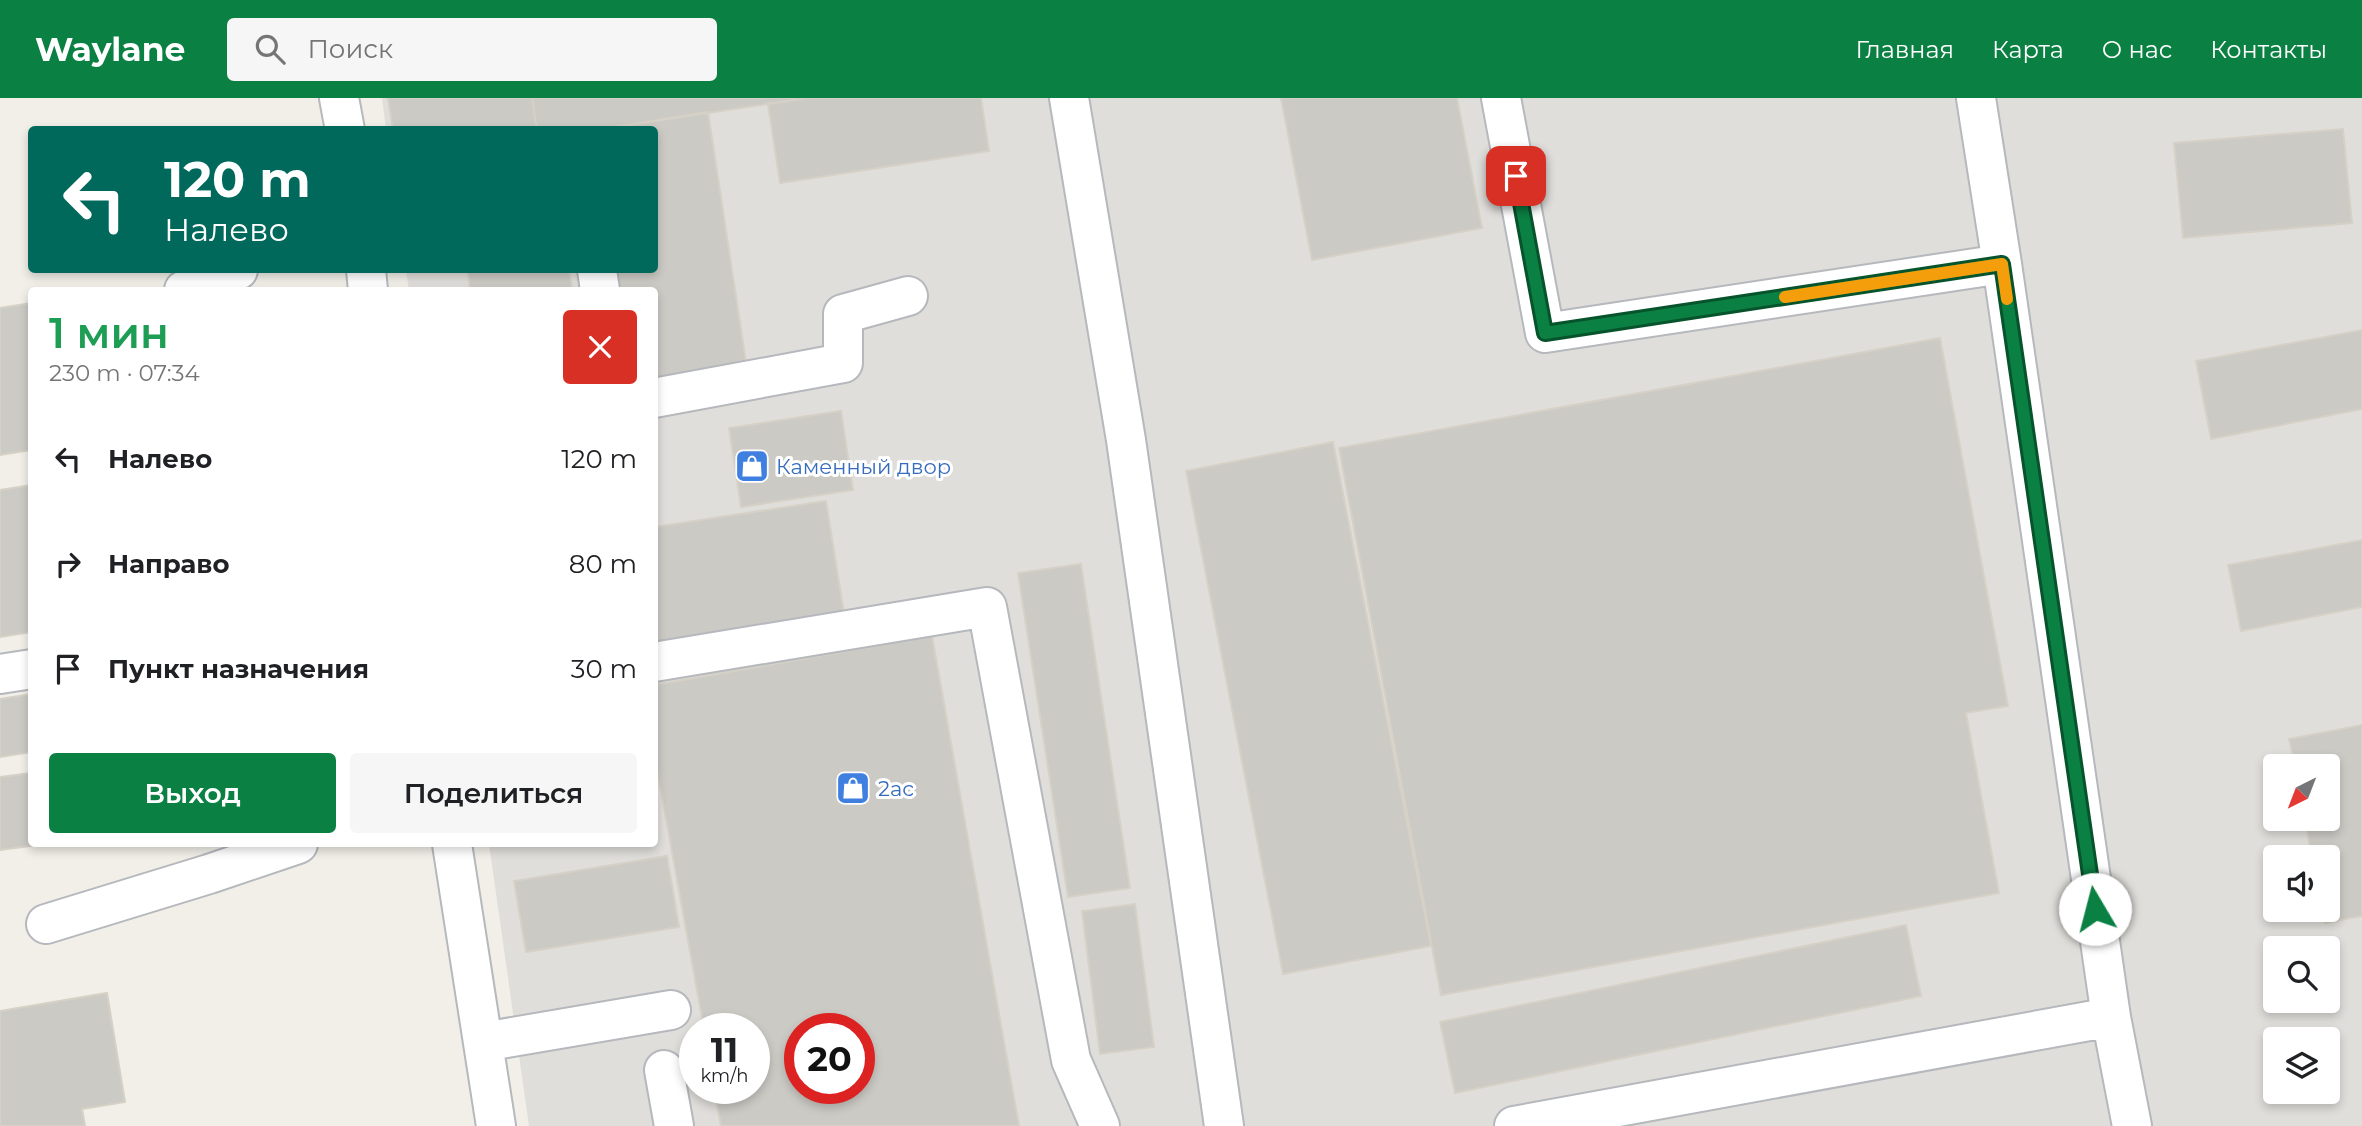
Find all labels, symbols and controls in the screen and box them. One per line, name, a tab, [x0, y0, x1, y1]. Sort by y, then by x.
search box	[227, 18, 717, 81]
text: Waylane	[35, 29, 185, 69]
icon: search	[251, 30, 289, 68]
text: Поиск	[307, 33, 393, 65]
text: Главная	[1856, 35, 1954, 64]
text: Карта	[1992, 35, 2064, 64]
text: О нас	[2102, 35, 2172, 64]
text: Контакты	[2210, 35, 2327, 64]
pin	[1486, 146, 1546, 206]
text: 120 m	[164, 150, 311, 209]
icon: left	[49, 154, 140, 245]
icon: arrive	[1497, 157, 1535, 195]
text: Налево	[164, 210, 289, 249]
text: 1 мин	[49, 307, 169, 359]
button: close	[563, 310, 637, 384]
text: 230 m · 07:34	[49, 359, 200, 387]
icon: left	[49, 440, 87, 478]
text: Налево	[108, 443, 212, 475]
text: 120 m	[561, 443, 637, 475]
shop icon: Каменный двор	[733, 447, 771, 485]
place label: Каменный двор	[776, 454, 951, 479]
icon: right	[49, 545, 87, 583]
text: Направо	[108, 548, 229, 580]
text: 80 m	[569, 548, 637, 580]
icon: arrive	[49, 650, 87, 688]
text: Пункт назначения	[108, 653, 369, 685]
text: 30 m	[571, 653, 637, 685]
button: Выход	[49, 753, 336, 833]
button: Поделиться	[350, 753, 637, 833]
north arrow	[2263, 754, 2340, 831]
map controls	[2263, 754, 2340, 1104]
shop icon: 2ас	[834, 769, 872, 807]
place label: 2ас	[878, 776, 914, 801]
button: sound	[2263, 845, 2340, 922]
position arrow	[2058, 872, 2132, 946]
button: search	[2263, 936, 2340, 1013]
speed limit sign: 20	[784, 1013, 875, 1104]
button: layers	[2263, 1027, 2340, 1104]
text: 11	[711, 1028, 738, 1071]
text: km/h	[700, 1065, 749, 1087]

